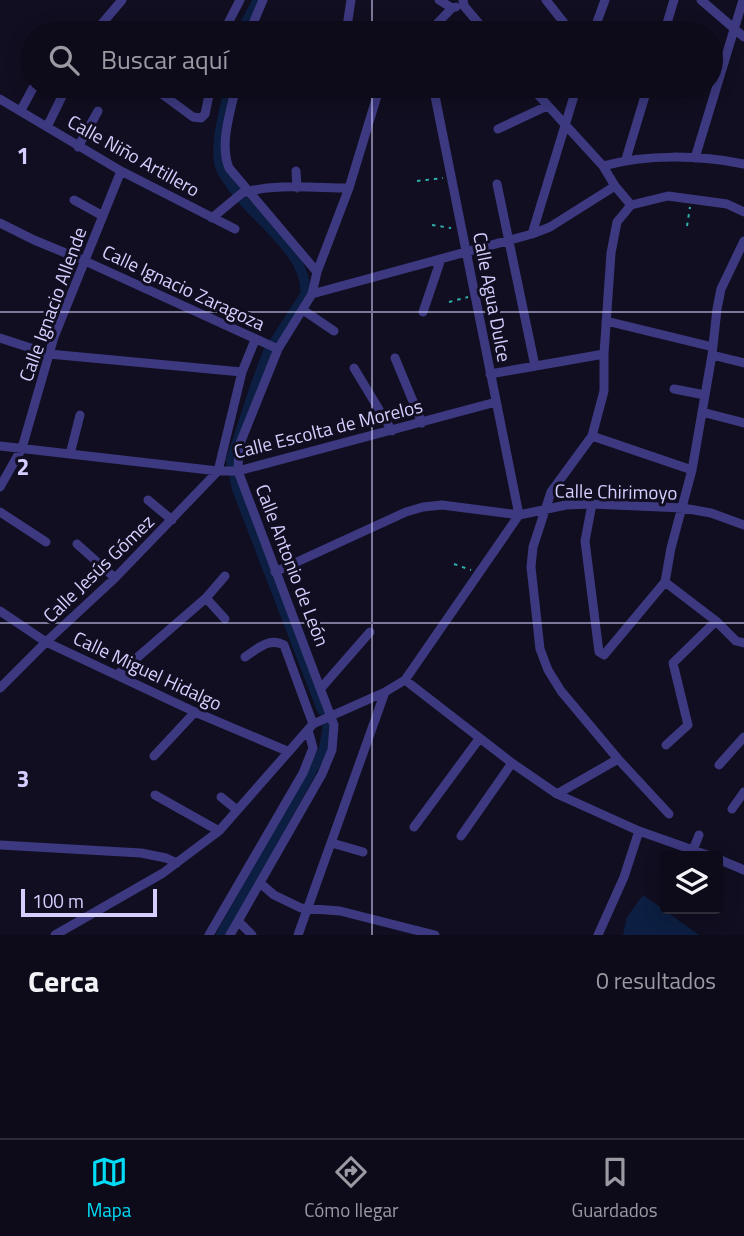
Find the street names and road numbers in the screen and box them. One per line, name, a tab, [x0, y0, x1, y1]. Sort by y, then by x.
street label: Calle Niño Artillero	[63, 107, 205, 203]
street label: Calle Ignacio Allende	[11, 223, 93, 385]
street label: Calle Agua Dulce	[466, 230, 520, 364]
street label: Calle Ignacio Zaragoza	[98, 237, 271, 338]
street label: Calle Escolta de Morelos	[231, 390, 426, 465]
street label: Calle Chirimoyo	[554, 475, 678, 507]
street label: Calle Antonio de León	[249, 480, 337, 650]
street label: Calle Jesús Gómez	[36, 507, 160, 629]
street label: Calle Miguel Hidalgo	[69, 623, 227, 717]

